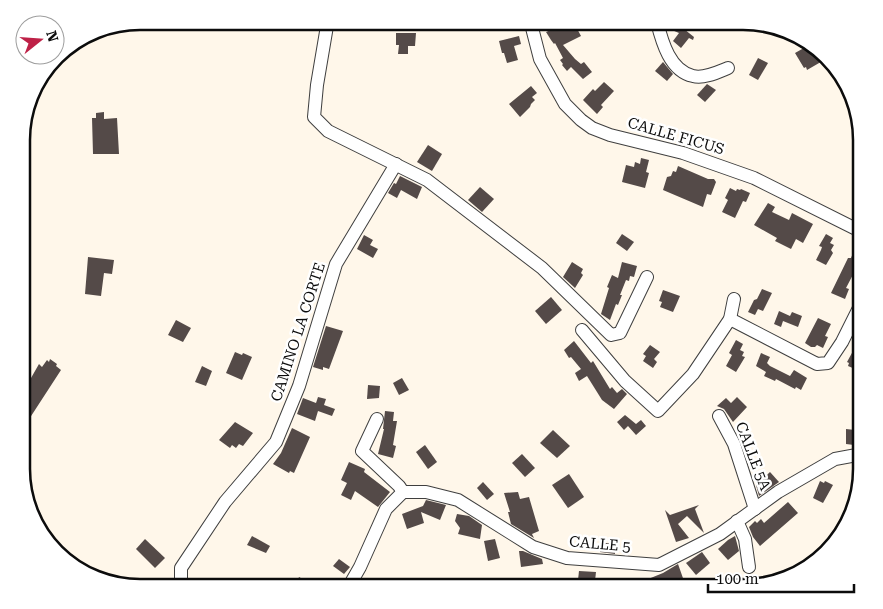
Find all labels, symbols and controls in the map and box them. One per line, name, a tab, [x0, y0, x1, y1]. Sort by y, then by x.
north arrow	[15, 15, 65, 65]
text: N	[43, 29, 62, 44]
street label: CALLE FICUS	[626, 114, 726, 158]
street label: CAMINO LA CORTE	[267, 260, 329, 404]
street label: CALLE 5A	[732, 419, 775, 493]
street label: CALLE 5	[569, 532, 631, 556]
scale bar	[708, 562, 854, 594]
text: 100 m	[716, 570, 759, 588]

